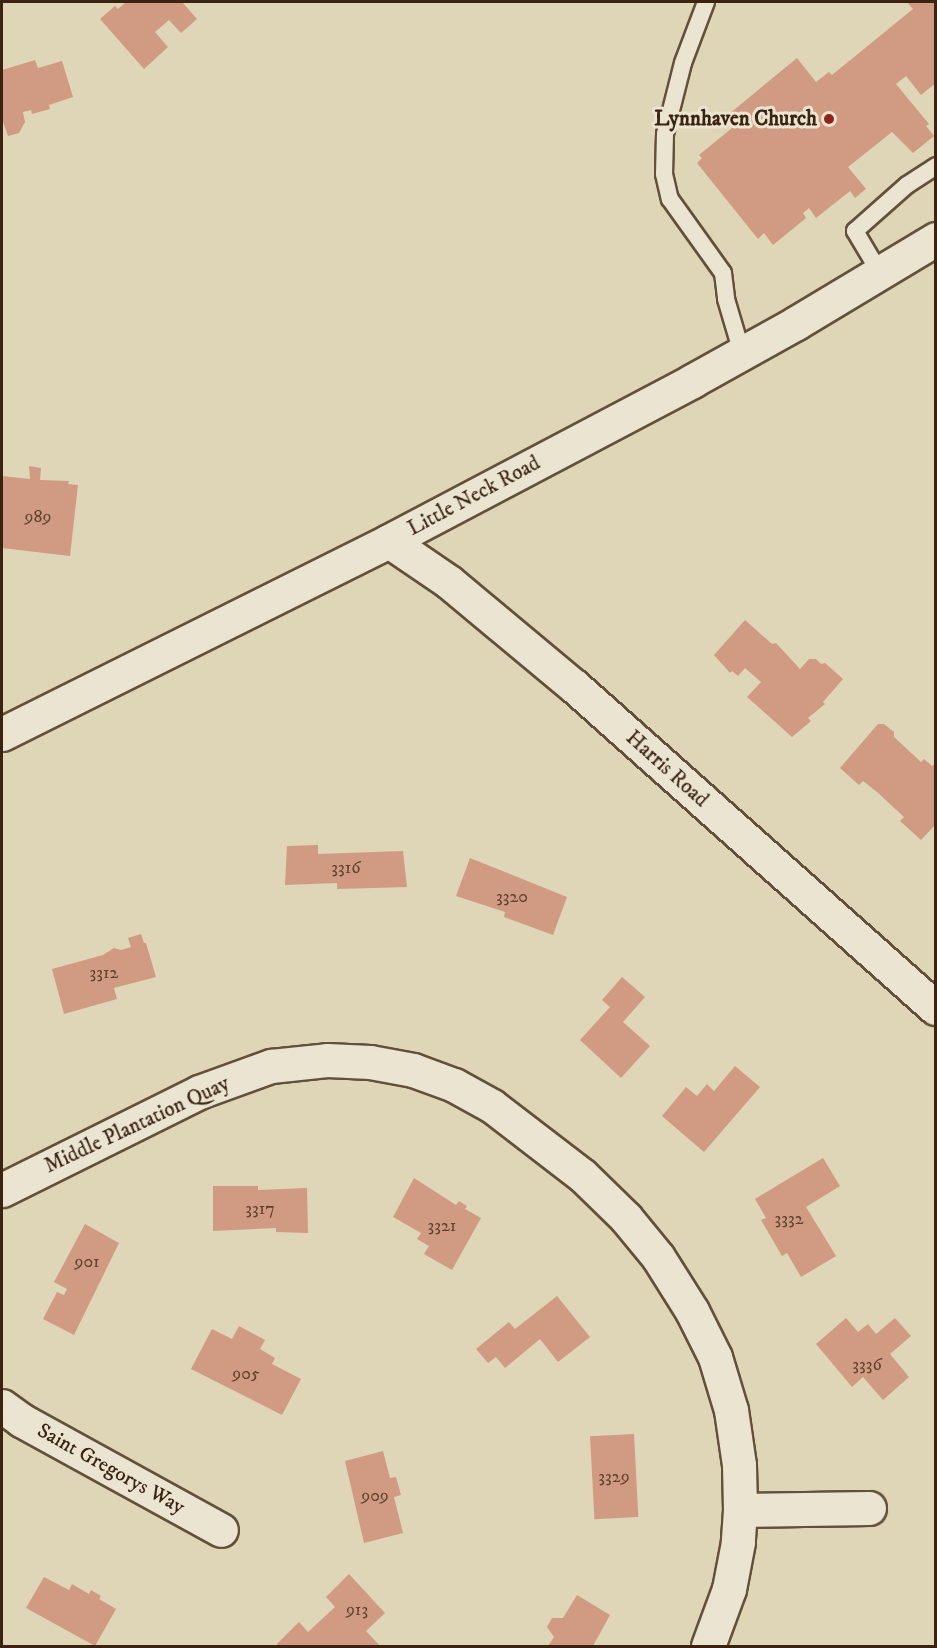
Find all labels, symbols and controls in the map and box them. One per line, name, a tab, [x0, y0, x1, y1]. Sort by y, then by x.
place label: Lynnhaven Church	[654, 106, 817, 132]
marker: Lynnhaven Church	[822, 112, 836, 126]
street label: Little Neck Road	[403, 451, 545, 541]
house number: 989	[25, 506, 51, 528]
street label: Harris Road	[620, 725, 714, 813]
house number: 3316	[331, 857, 361, 879]
house number: 3320	[496, 886, 528, 908]
house number: 3312	[90, 962, 118, 984]
street label: Middle Plantation Quay	[41, 1071, 233, 1179]
house number: 3317	[245, 1198, 275, 1220]
house number: 3332	[775, 1208, 803, 1230]
house number: 3321	[428, 1215, 456, 1237]
house number: 901	[74, 1251, 100, 1273]
house number: 3336	[852, 1354, 882, 1376]
house number: 905	[232, 1363, 260, 1385]
street label: Saint Gregorys Way	[33, 1418, 189, 1520]
house number: 3329	[598, 1466, 630, 1488]
house number: 909	[361, 1485, 389, 1507]
house number: 913	[346, 1599, 368, 1621]

